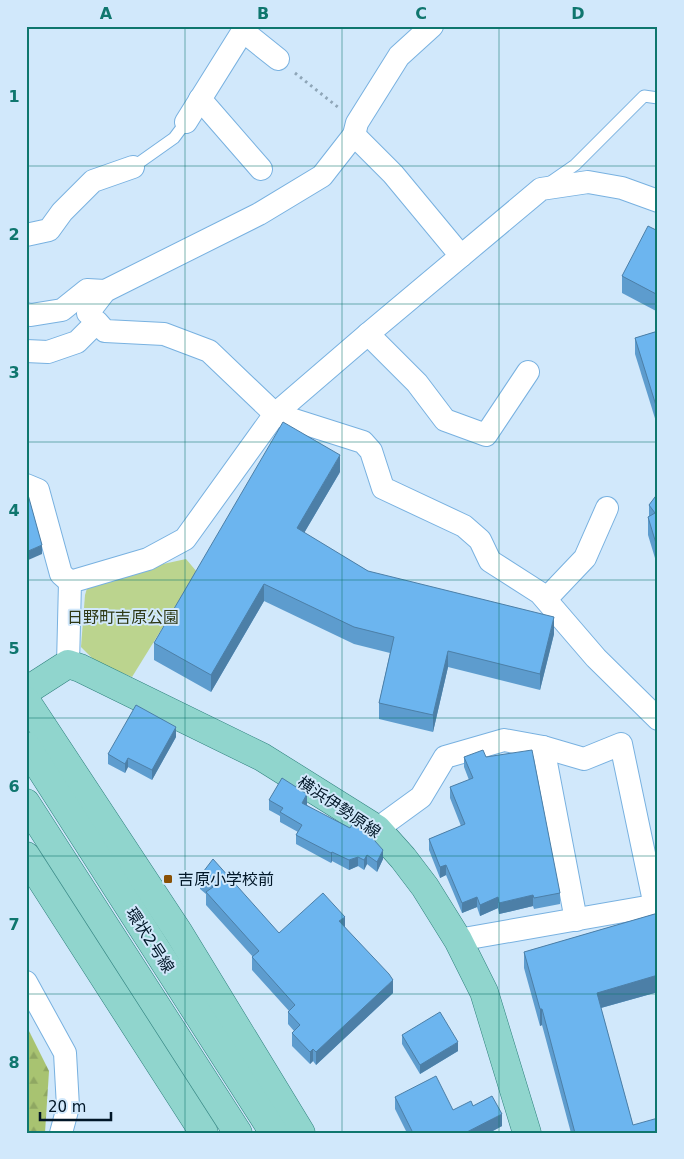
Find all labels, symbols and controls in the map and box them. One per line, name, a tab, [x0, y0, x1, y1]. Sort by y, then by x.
text: A	[100, 4, 113, 23]
text: B	[257, 4, 269, 23]
text: C	[415, 4, 427, 23]
text: D	[571, 4, 585, 23]
text: 1	[8, 87, 20, 106]
text: 2	[8, 225, 20, 244]
text: 3	[8, 363, 20, 382]
text: 4	[8, 501, 20, 520]
park label: 日野町吉原公園	[67, 608, 179, 627]
text: 5	[8, 639, 20, 658]
street label: 横浜伊勢原線	[294, 772, 384, 842]
text: 6	[8, 777, 20, 796]
place label: 吉原小学校前	[178, 870, 274, 889]
marker: 吉原小学校前	[162, 873, 174, 885]
street label: 環状2号線	[122, 904, 178, 976]
text: 7	[8, 915, 20, 934]
text: 8	[8, 1053, 20, 1072]
scale bar	[40, 1089, 111, 1121]
text: 20 m	[48, 1098, 86, 1116]

